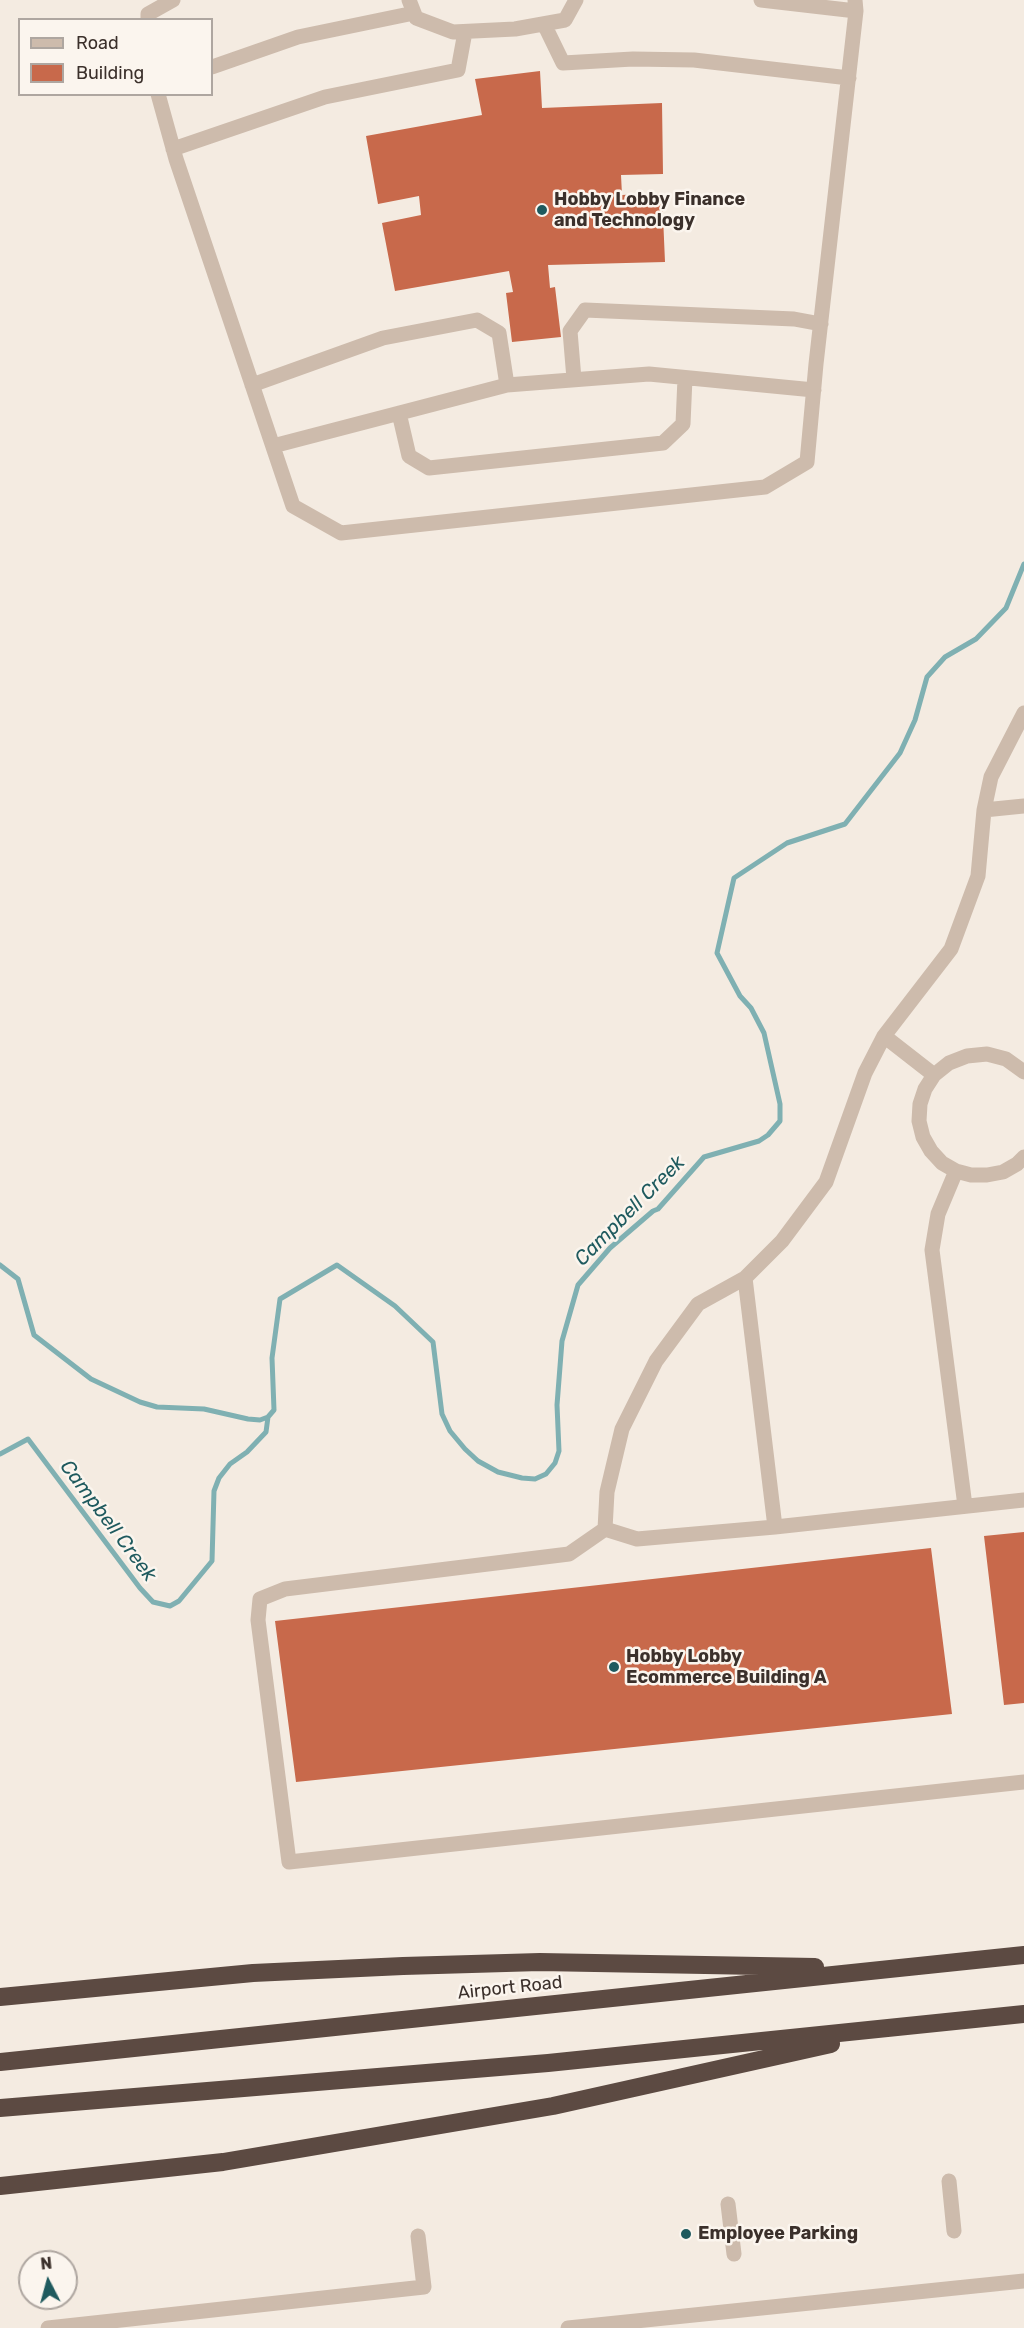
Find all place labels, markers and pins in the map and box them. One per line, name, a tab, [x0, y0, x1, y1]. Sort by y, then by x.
place label: Hobby Lobby Finance and Technology	[554, 189, 745, 232]
marker: Hobby Lobby Finance and Technology	[535, 203, 549, 217]
place label: Hobby Lobby Ecommerce Building A	[626, 1646, 827, 1688]
marker: Hobby Lobby Ecommerce Building A	[607, 1660, 621, 1674]
place label: Employee Parking	[698, 2223, 858, 2245]
marker: Employee Parking	[679, 2227, 693, 2241]

